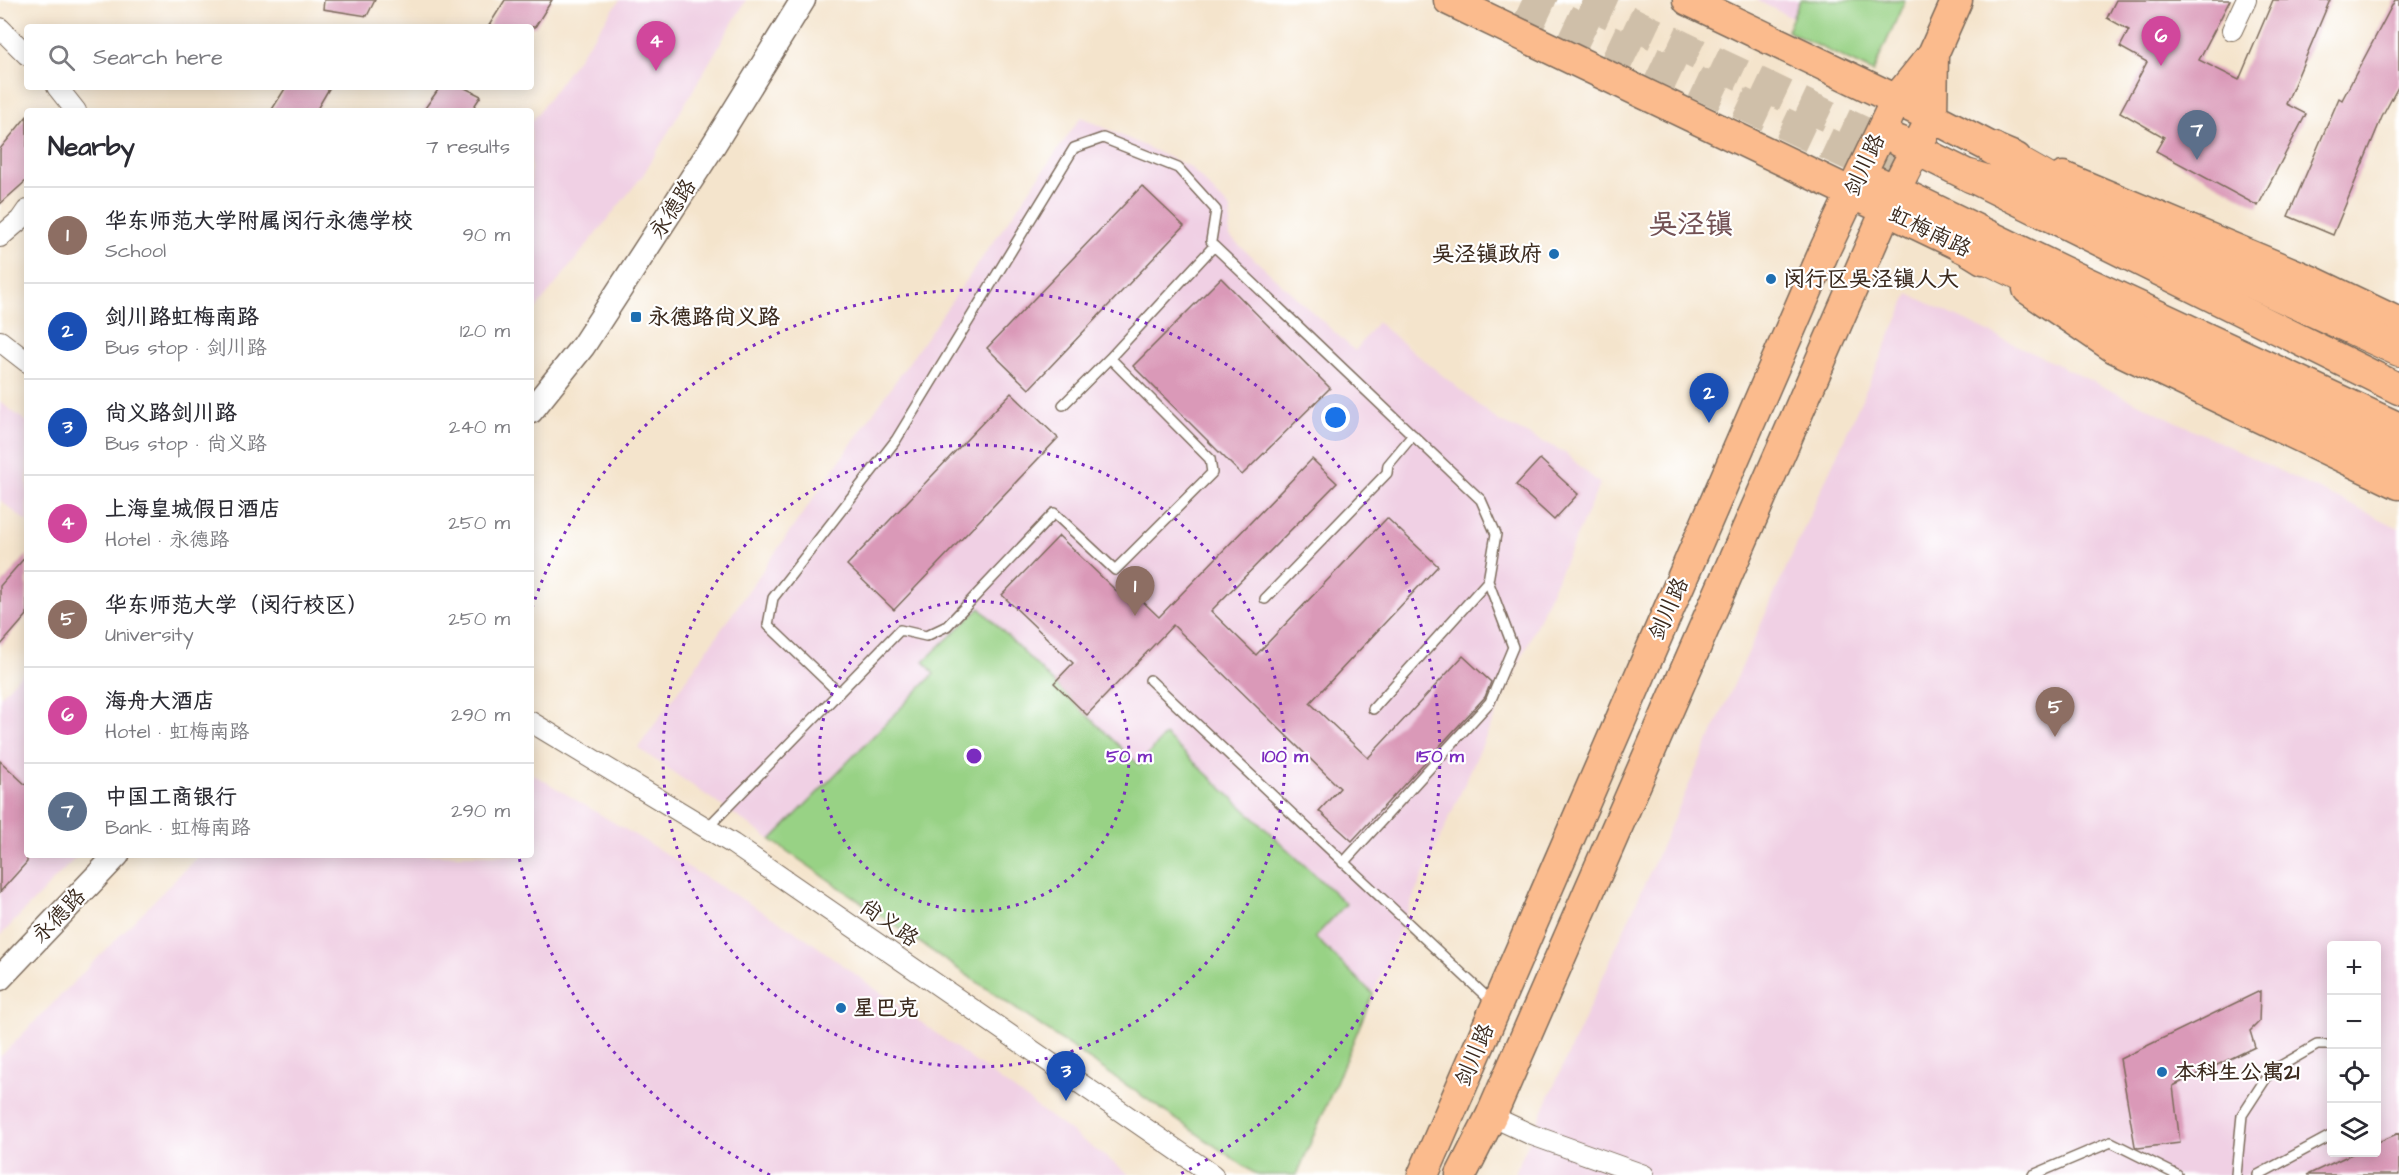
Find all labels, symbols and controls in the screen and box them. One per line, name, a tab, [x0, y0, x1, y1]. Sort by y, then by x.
pin: 6	[2142, 16, 2180, 66]
pin: 4	[636, 22, 676, 71]
search box	[24, 24, 534, 90]
icon: search	[45, 41, 78, 74]
text: Search here	[93, 42, 223, 73]
pin: 7	[2178, 110, 2216, 160]
text: Nearby	[48, 129, 135, 165]
street label: 剑川路	[1837, 129, 1893, 201]
text: 7 results	[426, 133, 510, 161]
street label: 永德路	[642, 173, 704, 245]
street label: 虹梅南路	[1884, 199, 1976, 265]
district label: 吴泾镇	[1649, 205, 1733, 244]
text: 华东师范大学附属闵行永德学校	[105, 206, 413, 237]
text: 1	[66, 221, 69, 249]
text: 90 m	[462, 221, 510, 249]
text: School	[105, 237, 166, 265]
place label: 吴泾镇政府	[1432, 239, 1542, 270]
marker: 吴泾镇政府	[1547, 247, 1561, 261]
place label: 闵行区吴泾镇人大	[1783, 264, 1959, 295]
marker: 闵行区吴泾镇人大	[1764, 272, 1778, 286]
text: 剑川路虹梅南路	[105, 302, 259, 333]
place label: 永德路尚义路	[648, 302, 780, 333]
marker: 永德路尚义路	[629, 310, 643, 324]
text: 2	[62, 317, 73, 345]
text: 120 m	[460, 317, 510, 345]
text: Bus stop · 剑川路	[105, 334, 267, 362]
pin: 2	[1690, 374, 1728, 423]
text: 尚义路剑川路	[105, 398, 237, 429]
your location	[1321, 403, 1350, 432]
text: 3	[62, 413, 73, 441]
text: 240 m	[449, 413, 510, 441]
text: Bus stop · 尚义路	[105, 430, 267, 458]
text: 上海皇城假日酒店	[105, 494, 281, 525]
text: 4	[61, 509, 74, 537]
text: 250 m	[448, 509, 510, 537]
text: Hotel · 永德路	[105, 526, 229, 554]
pin: 1	[1116, 566, 1154, 616]
street label: 剑川路	[1641, 573, 1697, 645]
text: 华东师范大学（闵行校区）	[105, 590, 369, 621]
text: 5	[60, 605, 75, 633]
text: 250 m	[448, 605, 510, 633]
text: University	[105, 621, 194, 649]
text: 海舟大酒店	[105, 686, 215, 717]
pin: 5	[2036, 688, 2074, 737]
text: 6	[61, 701, 74, 729]
text: 290 m	[451, 701, 510, 729]
text: Hotel · 虹梅南路	[105, 718, 249, 746]
text: 50 m	[1106, 744, 1153, 769]
text: 100 m	[1262, 744, 1309, 769]
text: 150 m	[1416, 744, 1465, 769]
centre of rings	[964, 746, 984, 766]
text: 中国工商银行	[105, 782, 237, 813]
text: 7	[61, 797, 74, 825]
text: 290 m	[451, 797, 510, 825]
text: Bank · 虹梅南路	[105, 814, 251, 842]
street label: 永德路	[25, 881, 93, 951]
street label: 尚义路	[853, 891, 925, 955]
map controls	[2327, 941, 2381, 1157]
button: +	[2327, 941, 2381, 995]
place label: 星巴克	[853, 993, 919, 1024]
button: −	[2327, 995, 2381, 1049]
marker: 星巴克	[834, 1001, 848, 1015]
street label: 剑川路	[1448, 1019, 1502, 1091]
button: locate	[2327, 1049, 2381, 1103]
pin: 3	[1046, 1052, 1086, 1101]
place label: 本科生公寓21	[2174, 1057, 2300, 1088]
marker: 本科生公寓21	[2155, 1065, 2169, 1079]
button: layers	[2327, 1103, 2381, 1157]

